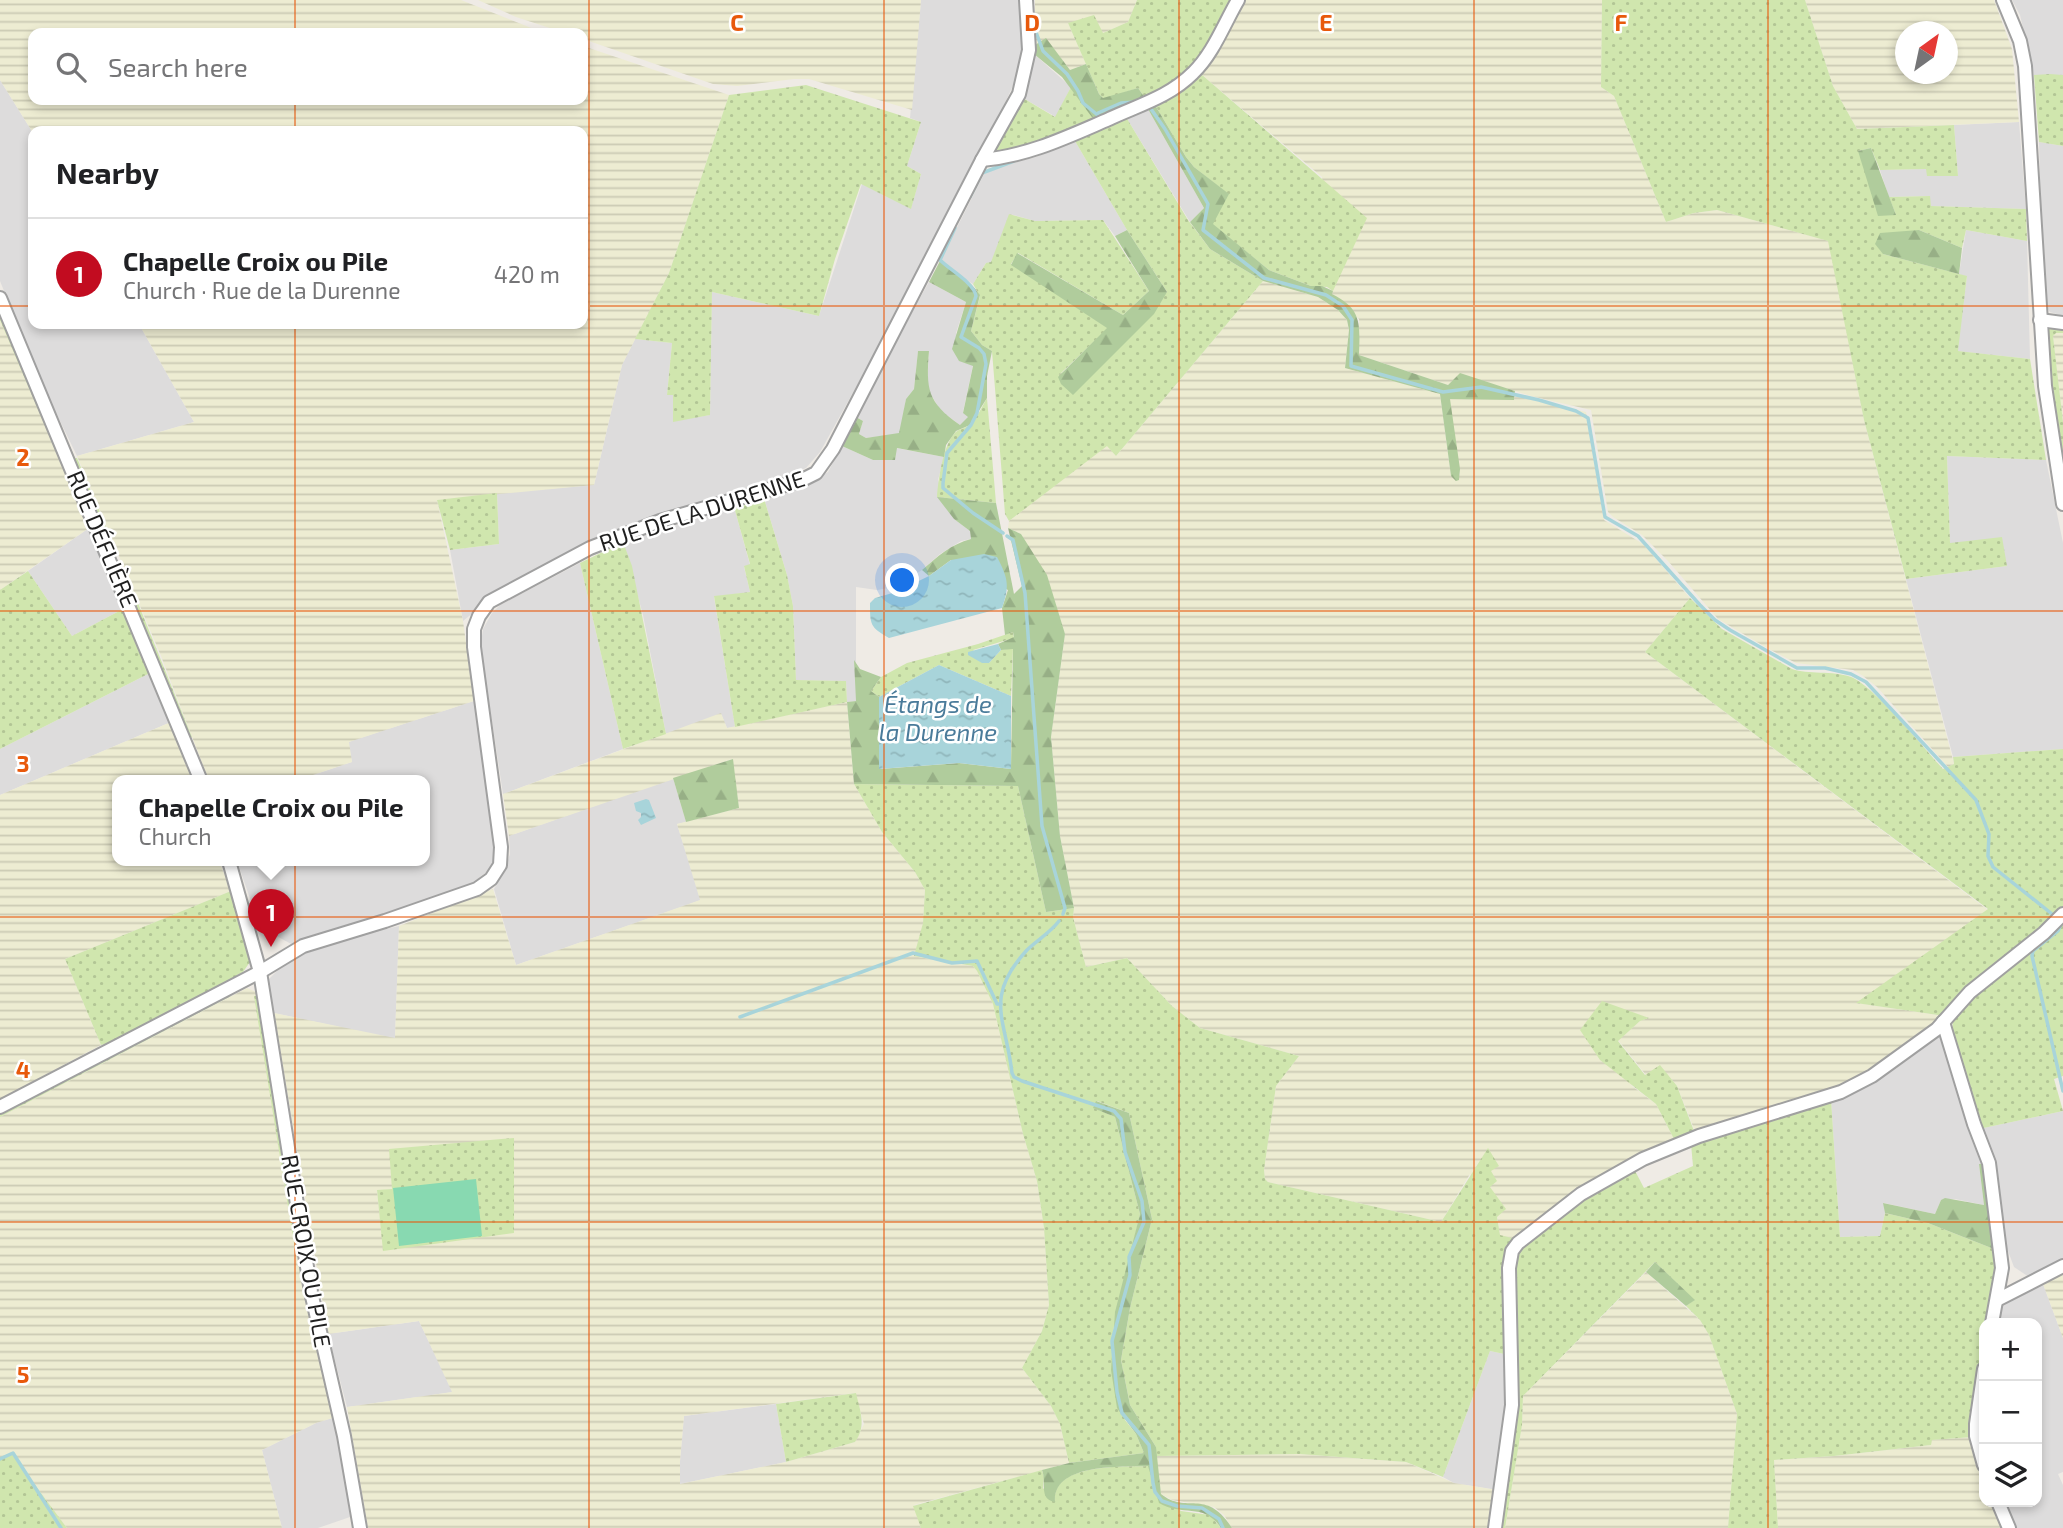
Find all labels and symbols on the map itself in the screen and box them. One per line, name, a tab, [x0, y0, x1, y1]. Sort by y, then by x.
text: C	[730, 8, 744, 36]
text: D	[1024, 8, 1040, 36]
text: E	[1319, 8, 1333, 36]
text: F	[1615, 8, 1628, 36]
north arrow	[1895, 21, 1958, 84]
text: 2	[16, 443, 30, 471]
street label: RUE DE LA DURENNE	[595, 464, 808, 557]
street label: RUE DÉFLIÈRE	[62, 466, 144, 611]
your location	[885, 563, 919, 597]
water label: Étangs de la Durenne	[879, 689, 997, 746]
text: 3	[16, 749, 30, 777]
pin: 1	[248, 889, 294, 947]
text: 4	[16, 1055, 30, 1083]
street label: RUE CROIX OU PILE	[276, 1152, 338, 1350]
text: 5	[17, 1360, 29, 1388]

